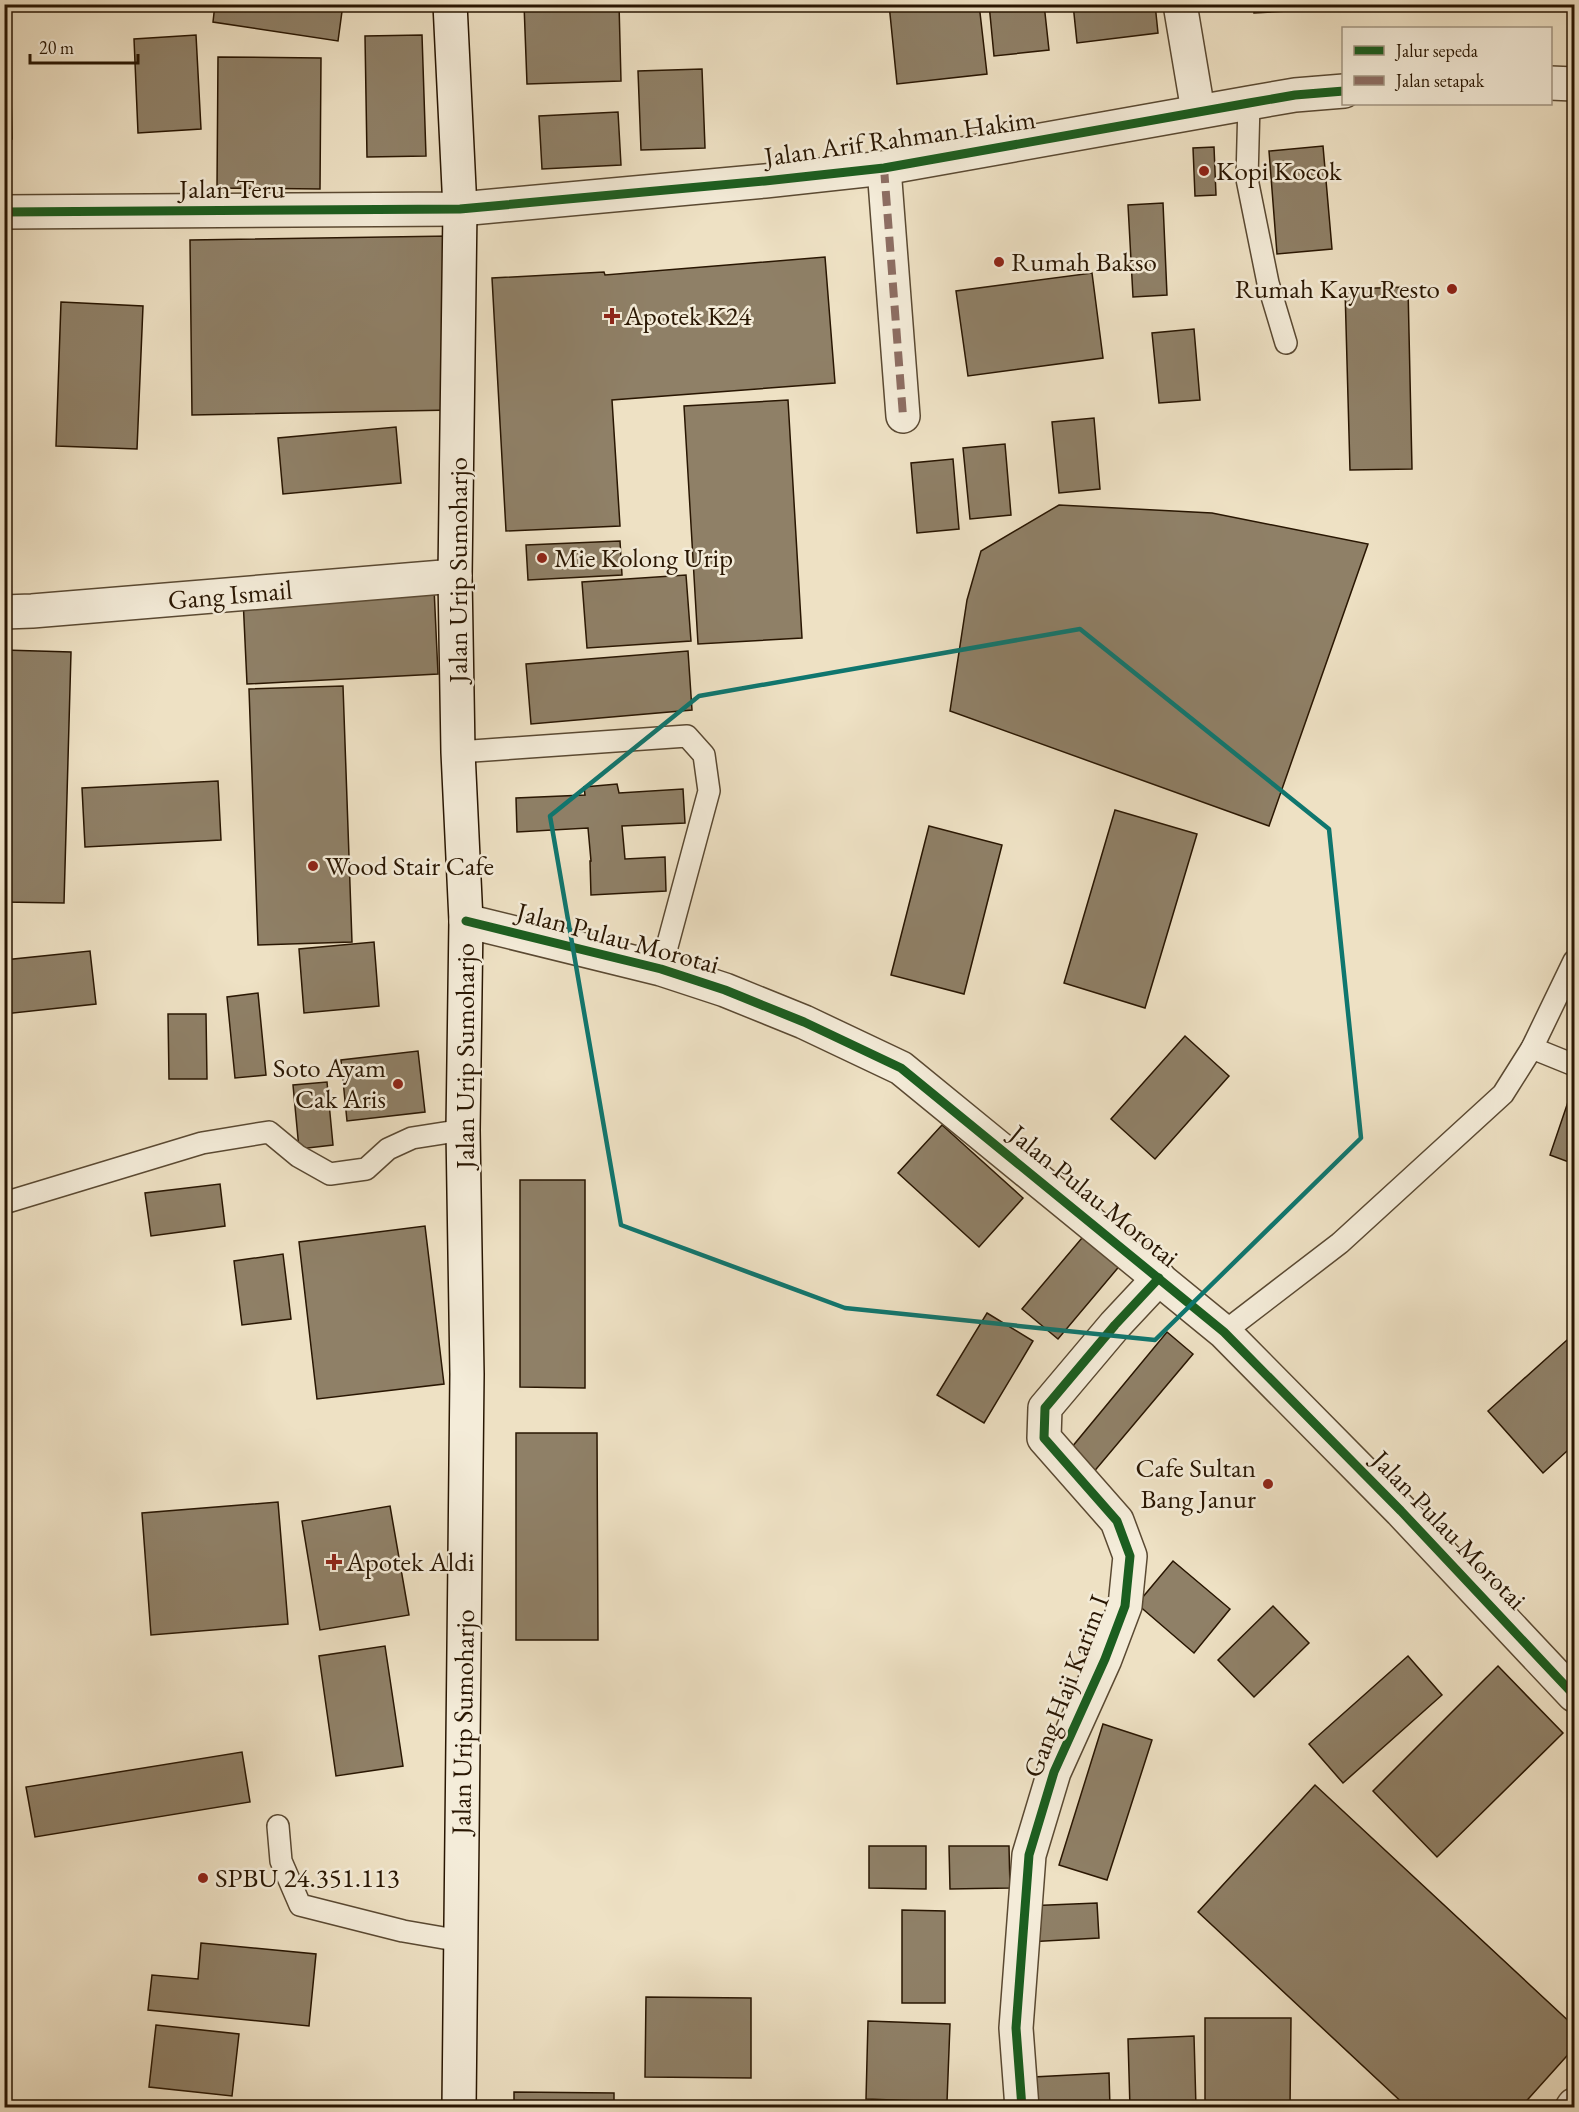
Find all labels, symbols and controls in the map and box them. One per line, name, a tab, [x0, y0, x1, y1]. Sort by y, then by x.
scale bar	[30, 27, 138, 65]
legend	[1342, 27, 1552, 105]
text: 20 m	[39, 36, 74, 59]
text: Jalur sepeda	[1394, 39, 1479, 62]
text: Jalan setapak	[1394, 69, 1485, 92]
street label: Jalan Arif Rahman Hakim	[760, 101, 1038, 174]
place label: Kopi Kocok	[1216, 153, 1342, 188]
marker: Kopi Kocok	[1197, 164, 1211, 178]
street label: Jalan Teru	[177, 171, 285, 206]
place label: Rumah Bakso	[1011, 244, 1157, 279]
marker: Rumah Bakso	[992, 255, 1006, 269]
place label: Rumah Kayu Resto	[1235, 271, 1440, 306]
marker: Rumah Kayu Resto	[1445, 282, 1459, 296]
place label: Apotek K24	[623, 298, 752, 333]
marker: Apotek K24	[605, 309, 619, 323]
street label: Jalan Urip Sumoharjo	[440, 457, 475, 685]
place label: Mie Kolong Urip	[554, 540, 733, 575]
marker: Mie Kolong Urip	[535, 551, 549, 565]
street label: Gang Ismail	[166, 572, 294, 617]
place label: Wood Stair Cafe	[325, 848, 494, 883]
marker: Wood Stair Cafe	[306, 859, 320, 873]
street label: Jalan Pulau Morotai	[511, 893, 724, 981]
street label: Jalan Urip Sumoharjo	[447, 943, 482, 1171]
place label: Soto Ayam Cak Aris	[273, 1050, 386, 1116]
marker: Soto Ayam Cak Aris	[391, 1077, 405, 1091]
street label: Jalan Pulau Morotai	[1001, 1115, 1187, 1275]
street label: Jalan Pulau Morotai	[1363, 1441, 1535, 1617]
place label: Cafe Sultan Bang Janur	[1135, 1450, 1256, 1516]
marker: Cafe Sultan Bang Janur	[1261, 1477, 1275, 1491]
place label: Apotek Aldi	[345, 1544, 475, 1579]
marker: Apotek Aldi	[327, 1555, 341, 1569]
street label: Gang Haji Karim I	[1015, 1590, 1116, 1782]
street label: Jalan Urip Sumoharjo	[443, 1609, 482, 1837]
place label: SPBU 24.351.113	[215, 1860, 400, 1895]
marker: SPBU 24.351.113	[196, 1871, 210, 1885]

